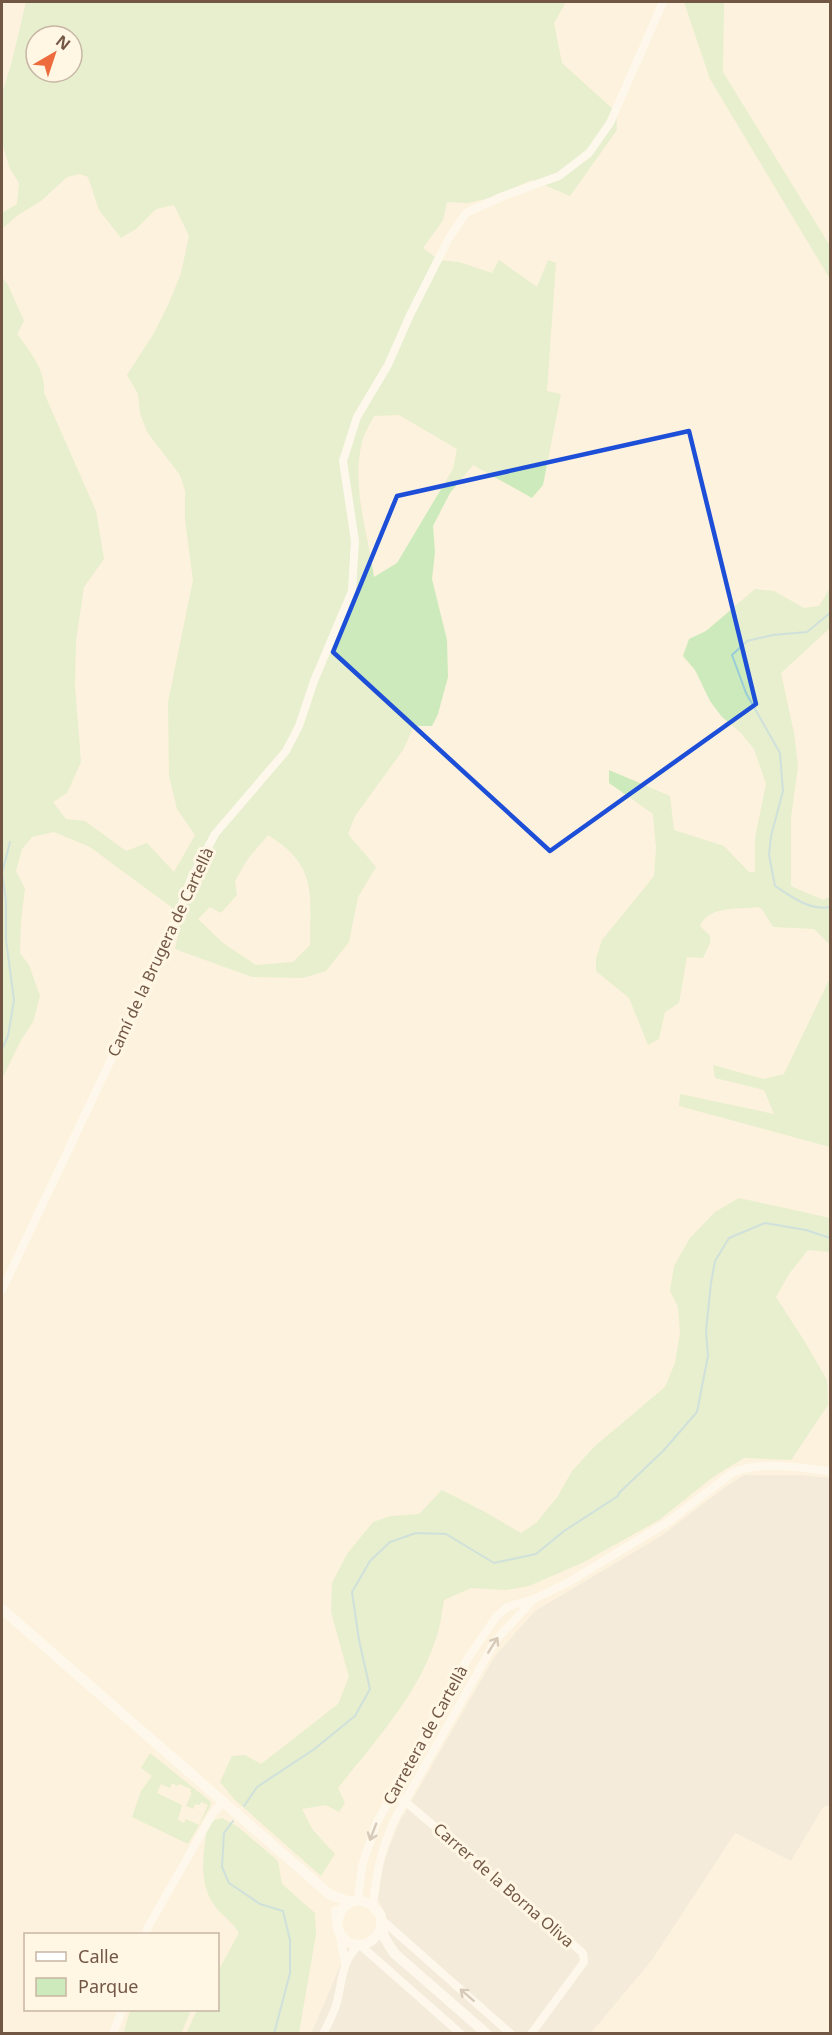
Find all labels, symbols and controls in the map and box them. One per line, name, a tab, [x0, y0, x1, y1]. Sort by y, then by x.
north arrow	[24, 24, 84, 84]
text: N	[51, 30, 75, 55]
street label: Camí de la Brugera de Cartellà	[102, 844, 218, 1060]
one-way arrow	[487, 1637, 500, 1654]
street label: Carretera de Cartellà	[378, 1661, 472, 1809]
street label: Carrer de la Borna Oliva	[429, 1818, 579, 1952]
one-way arrow	[367, 1822, 378, 1841]
legend	[24, 1933, 219, 2011]
text: Calle	[78, 1944, 119, 1968]
text: Parque	[78, 1974, 138, 1998]
one-way arrow	[460, 1988, 475, 2002]

